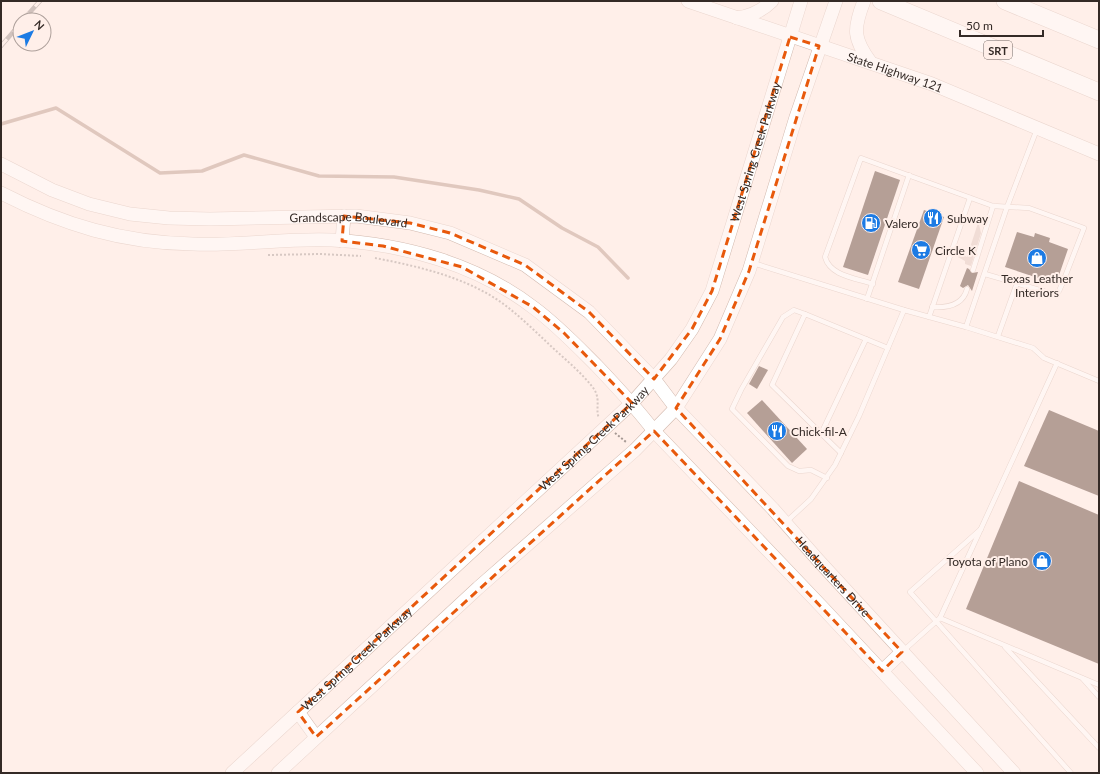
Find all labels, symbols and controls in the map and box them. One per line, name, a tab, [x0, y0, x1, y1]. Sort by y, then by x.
north arrow	[12, 12, 52, 52]
scale bar	[960, 12, 1043, 38]
text: N	[32, 17, 47, 32]
text: 50 m	[966, 18, 993, 33]
road number: SRT	[984, 41, 1012, 59]
street label: State Highway 121	[846, 48, 945, 95]
street label: West Spring Creek Parkway	[726, 79, 784, 224]
restaurant icon: Subway	[922, 207, 944, 229]
street label: Grandscape Boulevard	[289, 208, 409, 230]
place label: Subway	[947, 211, 989, 226]
fuel station icon: Valero	[860, 212, 882, 234]
place label: Valero	[885, 216, 918, 231]
supermarket icon: Circle K	[910, 239, 932, 261]
place label: Circle K	[935, 243, 976, 258]
shop icon: Texas Leather Interiors	[1026, 247, 1048, 269]
place label: Texas Leather Interiors	[1001, 271, 1073, 300]
street label: West Spring Creek Parkway	[535, 382, 652, 493]
restaurant icon: Chick-fil-A	[766, 420, 788, 442]
place label: Chick-fil-A	[791, 424, 848, 439]
street label: Headquarters Drive	[793, 533, 874, 620]
shop icon: Toyota of Plano	[1031, 550, 1053, 572]
place label: Toyota of Plano	[947, 554, 1028, 569]
street label: West Spring Creek Parkway	[297, 603, 415, 713]

